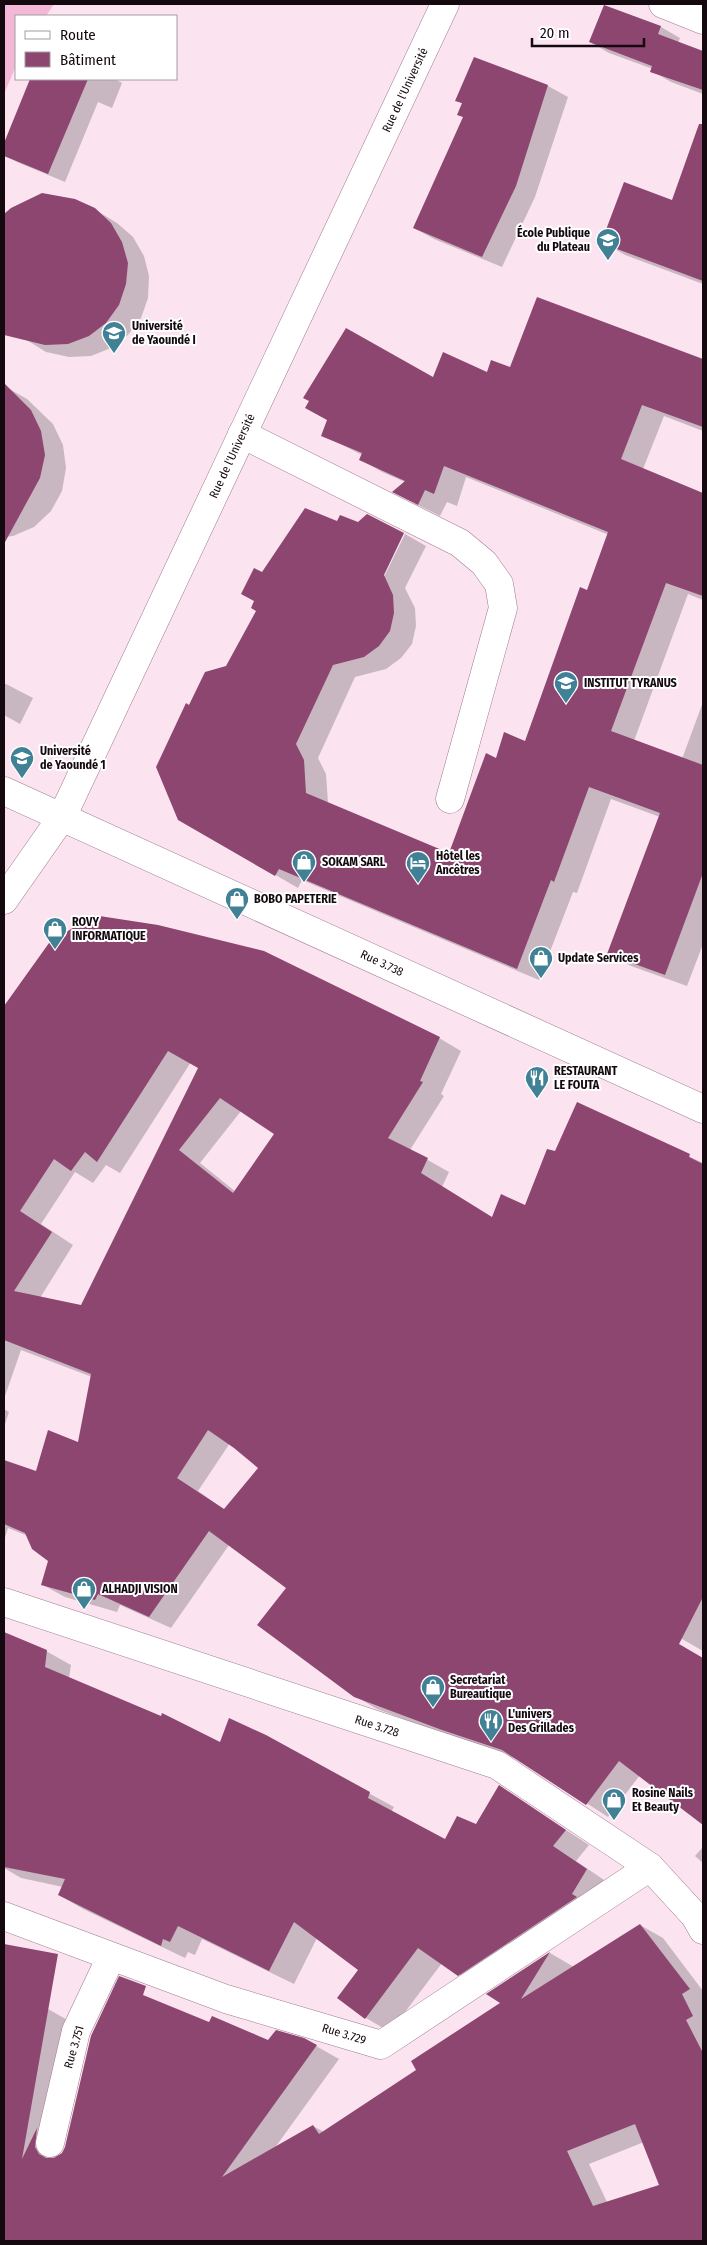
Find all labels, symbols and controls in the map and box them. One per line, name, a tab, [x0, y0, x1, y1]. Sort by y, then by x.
legend	[15, 15, 178, 80]
scale bar	[532, 15, 644, 47]
text: 20 m	[540, 24, 570, 42]
text: Route	[60, 26, 96, 44]
street label: Rue de l'Université	[379, 45, 431, 134]
text: Bâtiment	[60, 51, 116, 69]
place label: École Publique du Plateau	[517, 224, 590, 254]
school or university icon: École Publique du Plateau	[595, 227, 621, 261]
place label: Université de Yaoundé I	[132, 319, 196, 347]
school or university icon: Université de Yaoundé I	[101, 320, 127, 354]
street label: Rue de l'Université	[206, 411, 258, 500]
school or university icon: INSTITUT TYRANUS	[553, 670, 579, 704]
place label: INSTITUT TYRANUS	[584, 676, 677, 690]
place label: Université de Yaoundé 1	[40, 744, 106, 772]
school or university icon: Université de Yaoundé 1	[9, 745, 35, 779]
shop icon: SOKAM SARL	[291, 849, 317, 883]
place label: Hôtel les Ancêtres	[435, 849, 481, 877]
hotel icon: Hôtel les Ancêtres	[405, 850, 431, 884]
place label: SOKAM SARL	[322, 855, 386, 869]
shop icon: BOBO PAPETERIE	[224, 886, 250, 920]
place label: BOBO PAPETERIE	[254, 892, 337, 906]
place label: ROVY INFORMATIQUE	[72, 915, 146, 943]
shop icon: ROVY INFORMATIQUE	[42, 916, 68, 950]
shop icon: Update Services	[528, 945, 554, 979]
street label: Rue 3.738	[358, 947, 406, 979]
place label: Update Services	[558, 951, 639, 965]
place label: RESTAURANT LE FOUTA	[554, 1064, 617, 1092]
restaurant icon: RESTAURANT LE FOUTA	[524, 1065, 550, 1099]
shop icon: ALHADJI VISION	[71, 1576, 97, 1610]
place label: ALHADJI VISION	[101, 1582, 178, 1596]
place label: Secretariat Bureautique	[450, 1673, 511, 1701]
shop icon: Secretariat Bureautique	[420, 1674, 446, 1708]
place label: L'univers Des Grillades	[508, 1707, 575, 1735]
restaurant icon: L'univers Des Grillades	[478, 1708, 504, 1742]
street label: Rue 3.728	[353, 1712, 401, 1740]
place label: Rosine Nails Et Beauty	[632, 1786, 694, 1814]
shop icon: Rosine Nails Et Beauty	[601, 1787, 627, 1821]
street label: Rue 3.729	[320, 2021, 368, 2047]
street label: Rue 3.751	[61, 2024, 87, 2070]

